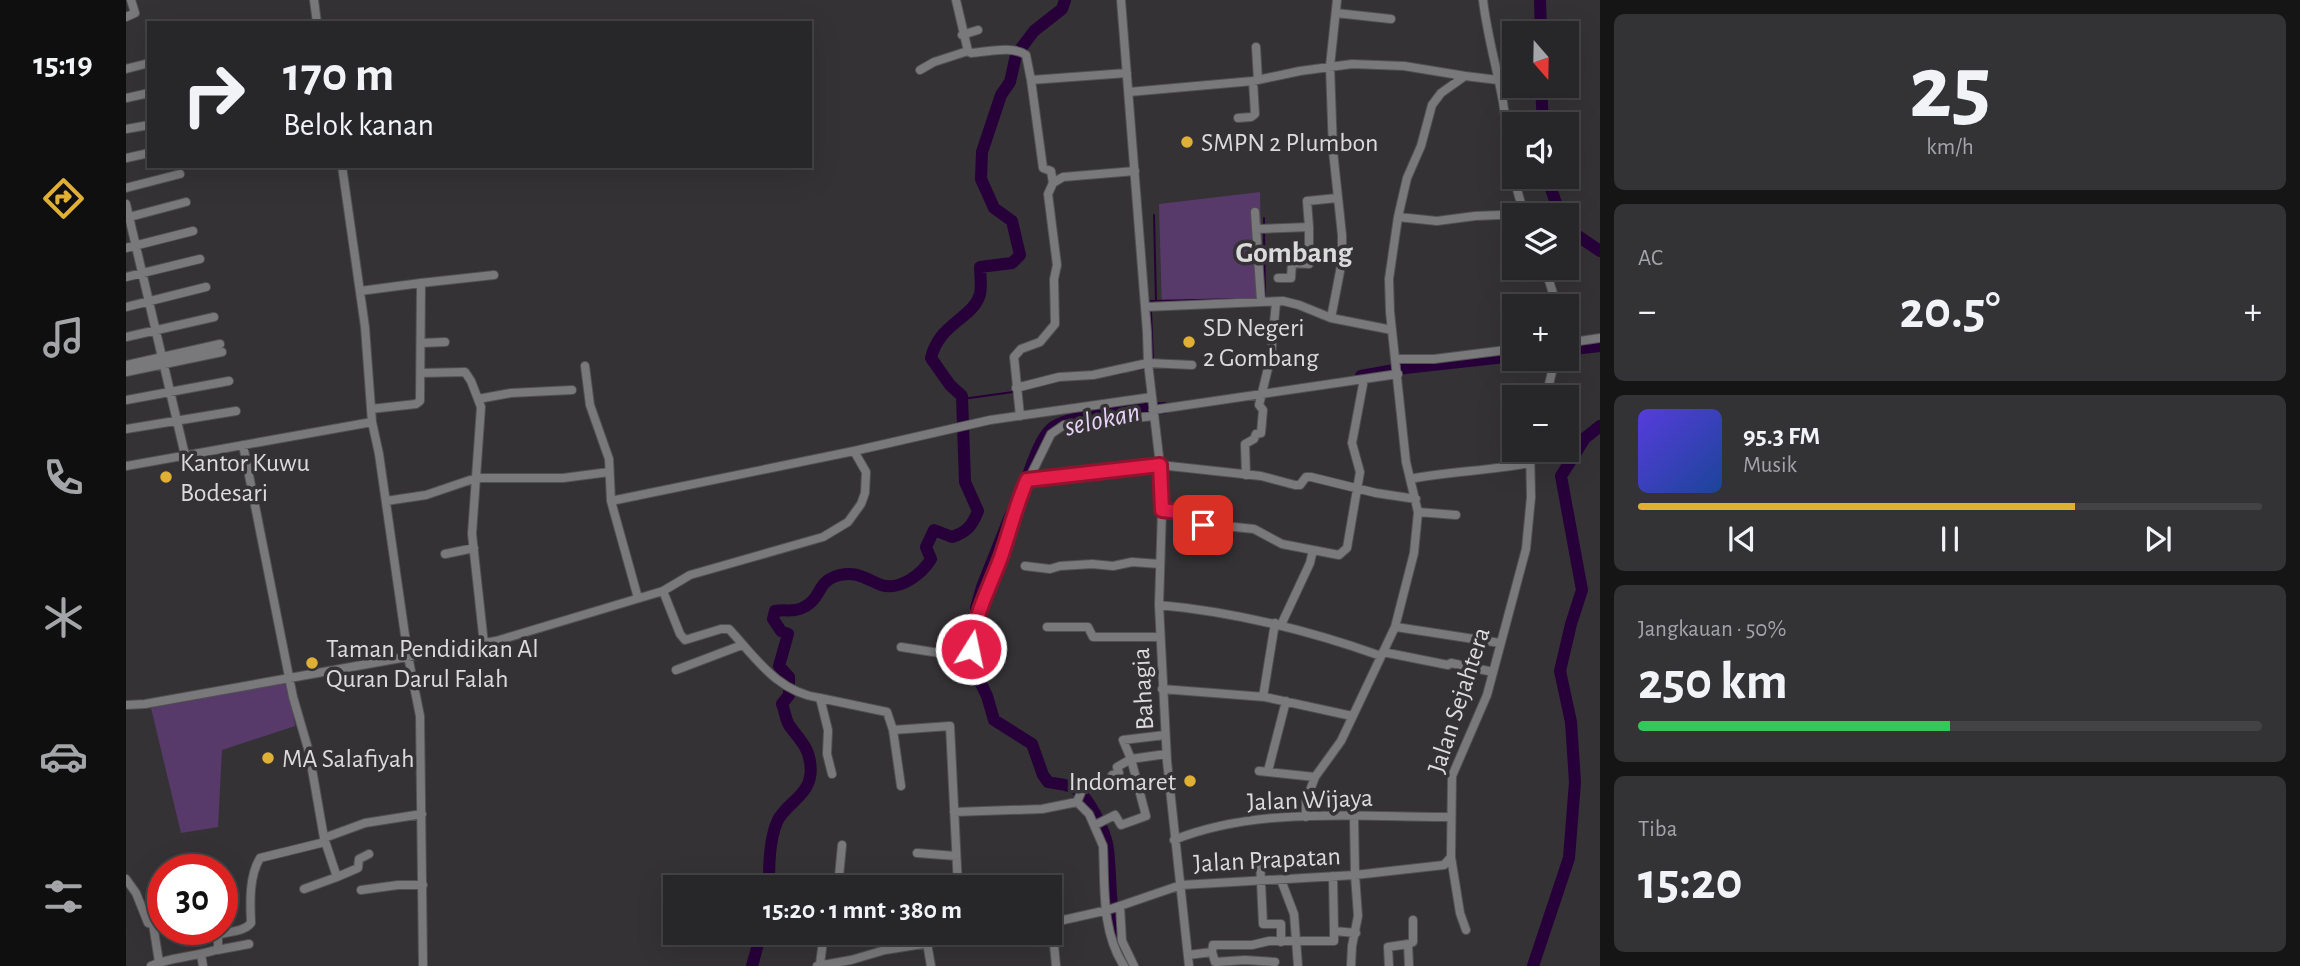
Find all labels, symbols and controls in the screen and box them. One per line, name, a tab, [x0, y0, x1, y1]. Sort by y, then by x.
north arrow	[1502, 21, 1578, 98]
map controls	[1502, 21, 1579, 462]
text: 25	[1909, 43, 1991, 134]
text: 15:19	[33, 48, 93, 80]
icon: right	[168, 49, 259, 140]
text: 170 m	[283, 51, 394, 100]
text: Belok kanan	[283, 109, 434, 141]
button: sound	[1502, 112, 1579, 189]
place label: SMPN 2 Plumbon	[1201, 130, 1379, 156]
marker: SMPN 2 Plumbon	[1179, 134, 1195, 150]
text: km/h	[1926, 136, 1974, 159]
icon: directions	[39, 174, 88, 223]
button: layers	[1502, 203, 1579, 280]
district label: Gombang	[1235, 238, 1354, 268]
text: AC	[1638, 247, 1663, 270]
text: 20.5°	[1899, 285, 2001, 337]
text: −	[1638, 293, 1656, 331]
text: +	[2244, 293, 2262, 331]
button: +	[1502, 294, 1579, 371]
icon: music	[39, 313, 88, 362]
place label: SD Negeri 2 Gombang	[1203, 315, 1319, 371]
marker: SD Negeri 2 Gombang	[1181, 334, 1197, 350]
button: −	[1502, 385, 1579, 462]
water label: selokan	[1061, 398, 1142, 442]
text: 95.3 FM	[1743, 423, 1820, 449]
place label: Kantor Kuwu Bodesari	[180, 450, 310, 506]
icon: phone	[39, 453, 88, 502]
text: Musik	[1743, 454, 1797, 477]
marker: Kantor Kuwu Bodesari	[158, 469, 174, 485]
pin	[1173, 495, 1233, 555]
icon: arrive	[1184, 506, 1222, 544]
icon: previous	[1723, 520, 1761, 558]
icon: pause	[1931, 520, 1969, 558]
icon: next	[2139, 520, 2177, 558]
icon: climate	[39, 593, 88, 642]
position arrow	[934, 612, 1008, 686]
text: Jangkauan · 50%	[1638, 618, 1786, 641]
street label: Jalan Sejahtera	[1423, 624, 1495, 776]
place label: Taman Pendidikan Al Quran Darul Falah	[326, 636, 539, 692]
street label: Bahagia	[1128, 647, 1158, 731]
marker: Taman Pendidikan Al Quran Darul Falah	[304, 655, 320, 671]
text: 250 km	[1638, 656, 1788, 708]
icon: car	[39, 732, 88, 781]
place label: MA Salafiyah	[282, 746, 414, 772]
marker: MA Salafiyah	[260, 750, 276, 766]
place label: Indomaret	[1069, 769, 1176, 795]
marker: Indomaret	[1182, 773, 1198, 789]
street label: Jalan Wijaya	[1247, 785, 1374, 815]
text: Tiba	[1638, 818, 1677, 841]
street label: Jalan Prapatan	[1193, 843, 1341, 877]
speed limit sign: 30	[147, 854, 238, 945]
text: 15:20	[1638, 856, 1743, 908]
icon: filters	[39, 872, 88, 921]
text: 15:20 · 1 mnt · 380 m	[763, 897, 962, 923]

